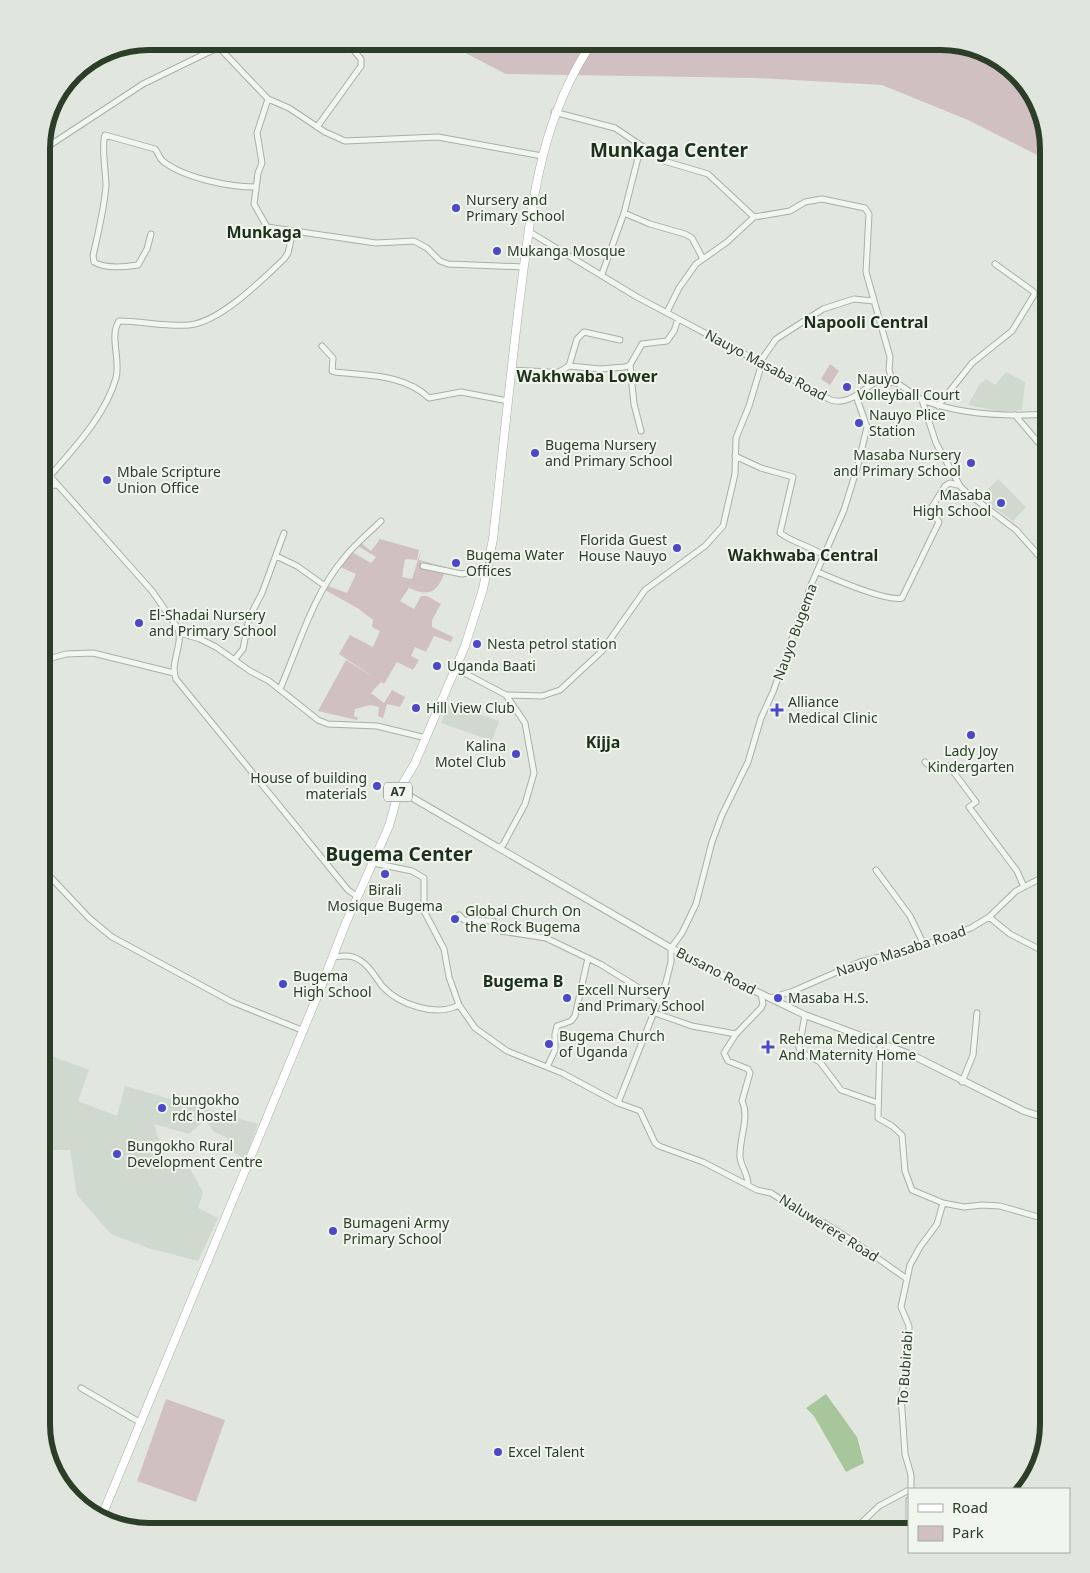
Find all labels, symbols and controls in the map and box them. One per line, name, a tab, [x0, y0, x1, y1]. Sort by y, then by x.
district label: Munkaga Center	[590, 137, 749, 163]
place label: Nursery and Primary School	[466, 190, 565, 225]
marker: Nursery and Primary School	[450, 202, 462, 214]
district label: Munkaga	[226, 221, 302, 243]
place label: Mukanga Mosque	[507, 241, 626, 260]
marker: Mukanga Mosque	[491, 245, 503, 257]
district label: Napooli Central	[804, 311, 928, 333]
street label: Nauyo Masaba Road	[702, 324, 830, 405]
district label: Wakhwaba Lower	[516, 365, 658, 387]
place label: Nauyo Volleyball Court	[857, 369, 960, 404]
marker: Nauyo Volleyball Court	[841, 381, 853, 393]
place label: Nauyo Plice Station	[869, 405, 946, 440]
marker: Nauyo Plice Station	[853, 417, 865, 429]
place label: Bugema Nursery and Primary School	[545, 435, 673, 470]
place label: Masaba Nursery and Primary School	[833, 445, 962, 480]
marker: Bugema Nursery and Primary School	[529, 447, 541, 459]
marker: Masaba Nursery and Primary School	[965, 457, 977, 469]
place label: Mbale Scripture Union Office	[117, 462, 221, 497]
marker: Mbale Scripture Union Office	[101, 474, 113, 486]
place label: Masaba High School	[913, 485, 991, 520]
marker: Masaba High School	[995, 497, 1007, 509]
place label: Florida Guest House Nauyo	[579, 530, 667, 565]
marker: Florida Guest House Nauyo	[671, 542, 683, 554]
district label: Wakhwaba Central	[728, 544, 878, 566]
place label: Bugema Water Offices	[466, 545, 564, 580]
marker: Bugema Water Offices	[450, 557, 462, 569]
street label: Nauyo Bugema	[768, 581, 821, 683]
place label: El-Shadai Nursery and Primary School	[149, 605, 277, 640]
marker: El-Shadai Nursery and Primary School	[133, 617, 145, 629]
place label: Nesta petrol station	[487, 634, 617, 653]
marker: Nesta petrol station	[471, 638, 483, 650]
place label: Uganda Baati	[447, 656, 536, 675]
marker: Uganda Baati	[431, 660, 443, 672]
place label: Alliance Medical Clinic	[788, 692, 878, 727]
place label: Hill View Club	[426, 698, 515, 717]
marker: Hill View Club	[410, 702, 422, 714]
marker: Alliance Medical Clinic	[770, 703, 784, 717]
marker: Lady Joy Kindergarten	[965, 729, 977, 741]
district label: Kijja	[586, 731, 620, 753]
place label: Kalina Motel Club	[435, 736, 506, 771]
place label: Lady Joy Kindergarten	[928, 741, 1014, 776]
marker: Kalina Motel Club	[510, 748, 522, 760]
place label: House of building materials	[250, 768, 367, 803]
marker: House of building materials	[371, 780, 383, 792]
road number: A7	[384, 782, 412, 802]
district label: Bugema Center	[325, 841, 473, 867]
marker: Birali Mosique Bugema	[379, 868, 391, 880]
place label: Birali Mosique Bugema	[327, 880, 443, 915]
place label: Global Church On the Rock Bugema	[465, 901, 581, 936]
marker: Global Church On the Rock Bugema	[449, 913, 461, 925]
street label: Nauyo Masaba Road	[834, 921, 968, 980]
street label: Busano Road	[673, 942, 759, 999]
place label: Bugema High School	[293, 966, 372, 1001]
district label: Bugema B	[483, 970, 563, 992]
marker: Bugema High School	[277, 978, 289, 990]
place label: Excell Nursery and Primary School	[577, 980, 705, 1015]
place label: Masaba H.S.	[788, 988, 869, 1007]
marker: Excell Nursery and Primary School	[561, 992, 573, 1004]
marker: Masaba H.S.	[772, 992, 784, 1004]
place label: Bugema Church of Uganda	[559, 1026, 665, 1061]
place label: Rehema Medical Centre And Maternity Home	[779, 1029, 935, 1064]
marker: Bugema Church of Uganda	[543, 1038, 555, 1050]
marker: Rehema Medical Centre And Maternity Home	[761, 1040, 775, 1054]
place label: bungokho rdc hostel	[172, 1090, 240, 1125]
marker: bungokho rdc hostel	[156, 1102, 168, 1114]
place label: Bungokho Rural Development Centre	[127, 1136, 263, 1171]
marker: Bungokho Rural Development Centre	[111, 1148, 123, 1160]
street label: Naluwerere Road	[776, 1189, 883, 1266]
place label: Bumageni Army Primary School	[343, 1213, 450, 1248]
marker: Bumageni Army Primary School	[327, 1225, 339, 1237]
street label: To Bubirabi	[892, 1330, 917, 1406]
place label: Excel Talent	[508, 1442, 585, 1461]
marker: Excel Talent	[492, 1446, 504, 1458]
legend	[908, 1488, 1070, 1553]
text: Road	[952, 1497, 988, 1517]
text: Park	[952, 1522, 984, 1542]

